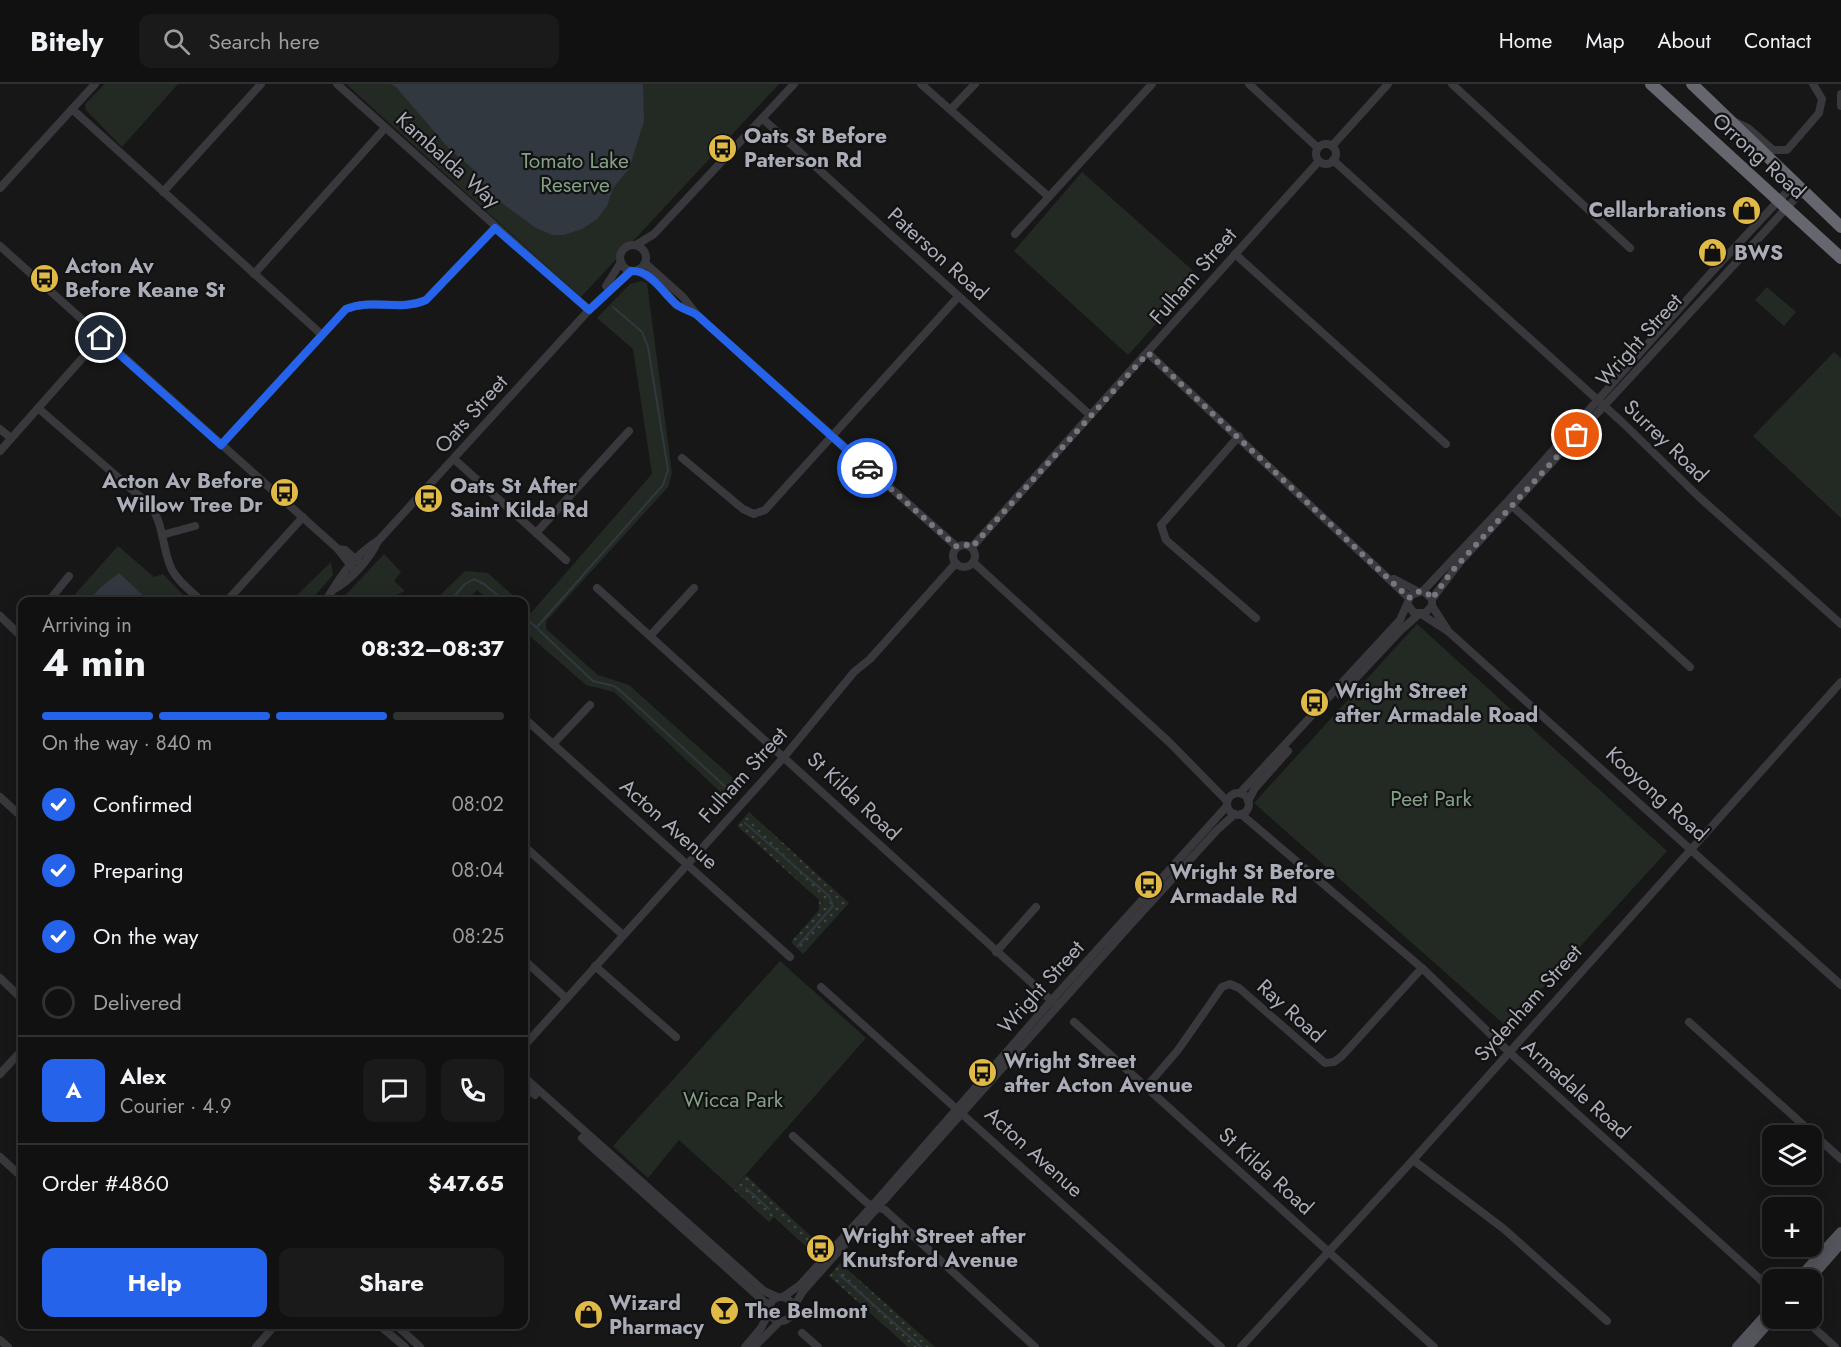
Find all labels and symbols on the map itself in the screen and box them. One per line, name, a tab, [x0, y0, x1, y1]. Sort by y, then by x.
street label: Kambalda Way	[389, 105, 507, 216]
street label: Orrong Road	[1706, 106, 1812, 206]
place label: Oats St Before Paterson Rd	[744, 121, 887, 175]
bus stop icon: Oats St Before Paterson Rd	[707, 132, 739, 164]
park label: Tomato Lake Reserve	[521, 146, 629, 200]
shop icon: Cellarbrations	[1731, 194, 1763, 226]
place label: Cellarbrations	[1589, 195, 1726, 225]
street label: Paterson Road	[881, 200, 995, 308]
street label: Fulham Street	[1142, 221, 1244, 331]
shop icon: BWS	[1697, 237, 1729, 269]
place label: BWS	[1734, 238, 1783, 268]
place label: Acton Av Before Keane St	[64, 251, 225, 305]
bus stop icon: Acton Av Before Keane St	[28, 262, 60, 294]
street label: Wright Street	[1589, 287, 1689, 393]
pin	[75, 312, 126, 363]
street label: Oats Street	[428, 368, 514, 460]
street label: Surrey Road	[1617, 393, 1715, 489]
pin	[1551, 409, 1602, 460]
courier	[837, 438, 897, 498]
place label: Acton Av Before Willow Tree Dr	[101, 466, 263, 520]
place label: Oats St After Saint Kilda Rd	[450, 471, 589, 525]
bus stop icon: Acton Av Before Willow Tree Dr	[268, 477, 300, 509]
bus stop icon: Oats St After Saint Kilda Rd	[413, 482, 445, 514]
place label: Wright Street after Armadale Road	[1335, 676, 1538, 730]
bus stop icon: Wright Street after Armadale Road	[1298, 687, 1330, 719]
street label: Fulham Street	[692, 720, 794, 830]
street label: Kooyong Road	[1599, 740, 1715, 848]
street label: St Kilda Road	[800, 745, 908, 847]
street label: Acton Avenue	[613, 772, 725, 876]
park label: Peet Park	[1390, 784, 1472, 814]
place label: Wright St Before Armadale Rd	[1169, 857, 1335, 911]
bus stop icon: Wright St Before Armadale Rd	[1133, 868, 1165, 900]
street label: Wright Street	[991, 934, 1091, 1040]
street label: Sydenham Street	[1467, 938, 1589, 1068]
street label: Ray Road	[1250, 972, 1332, 1050]
street label: Armadale Road	[1515, 1032, 1637, 1146]
place label: Wright Street after Acton Avenue	[1004, 1046, 1193, 1100]
bus stop icon: Wright Street after Acton Avenue	[967, 1057, 999, 1089]
park label: Wicca Park	[683, 1085, 784, 1115]
street label: Acton Avenue	[978, 1100, 1090, 1204]
street label: St Kilda Road	[1212, 1120, 1320, 1222]
place label: Wright Street after Knutsford Avenue	[842, 1221, 1026, 1275]
bus stop icon: Wright Street after Knutsford Avenue	[805, 1232, 837, 1264]
place label: Wizard Pharmacy	[609, 1288, 705, 1342]
bar icon: The Belmont	[708, 1295, 740, 1327]
place label: The Belmont	[745, 1296, 867, 1326]
shop icon: Wizard Pharmacy	[572, 1299, 604, 1331]

